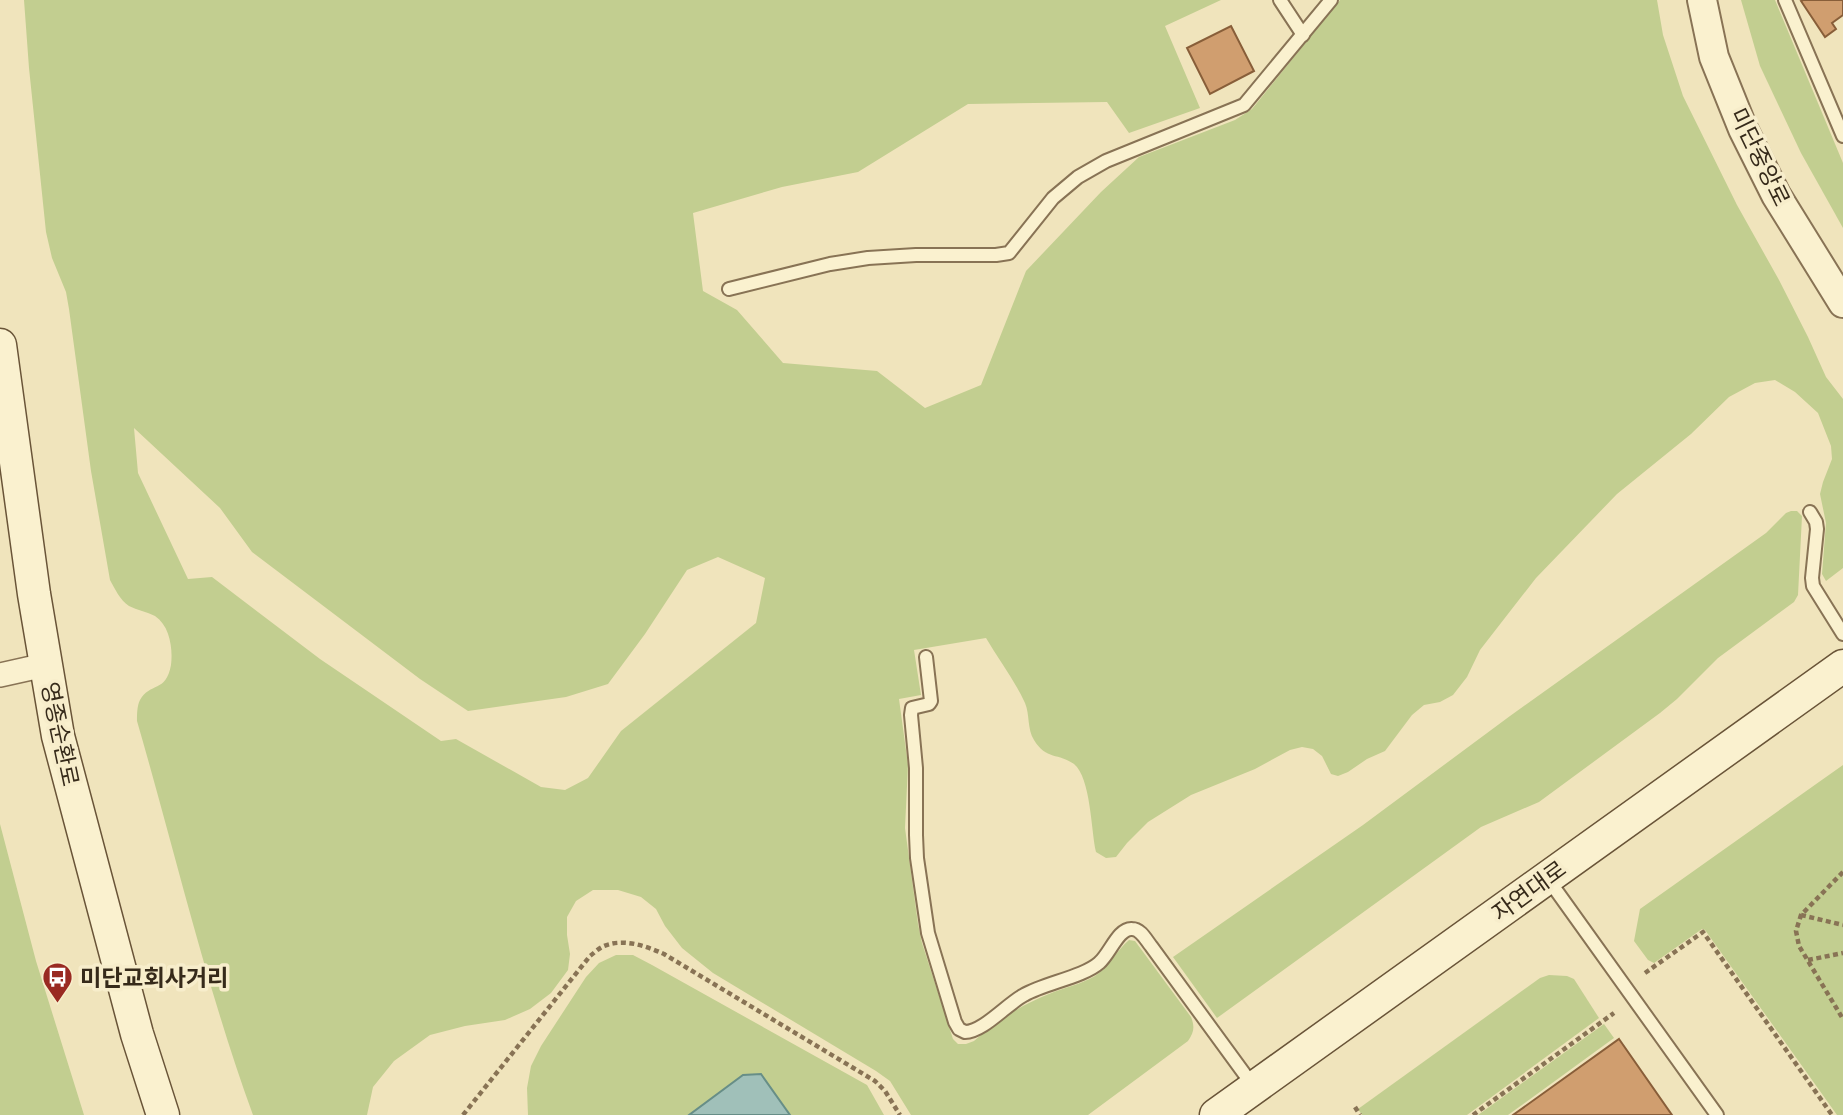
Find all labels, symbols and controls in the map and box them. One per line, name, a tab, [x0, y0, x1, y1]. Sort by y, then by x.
street label: 미단중앙로	[1724, 102, 1798, 211]
street label: 영종순환로	[35, 679, 87, 789]
street label: 자연대로	[1485, 853, 1571, 927]
bus stop icon: 미단교회사거리	[40, 961, 74, 1005]
place label: 미단교회사거리	[80, 962, 228, 992]

